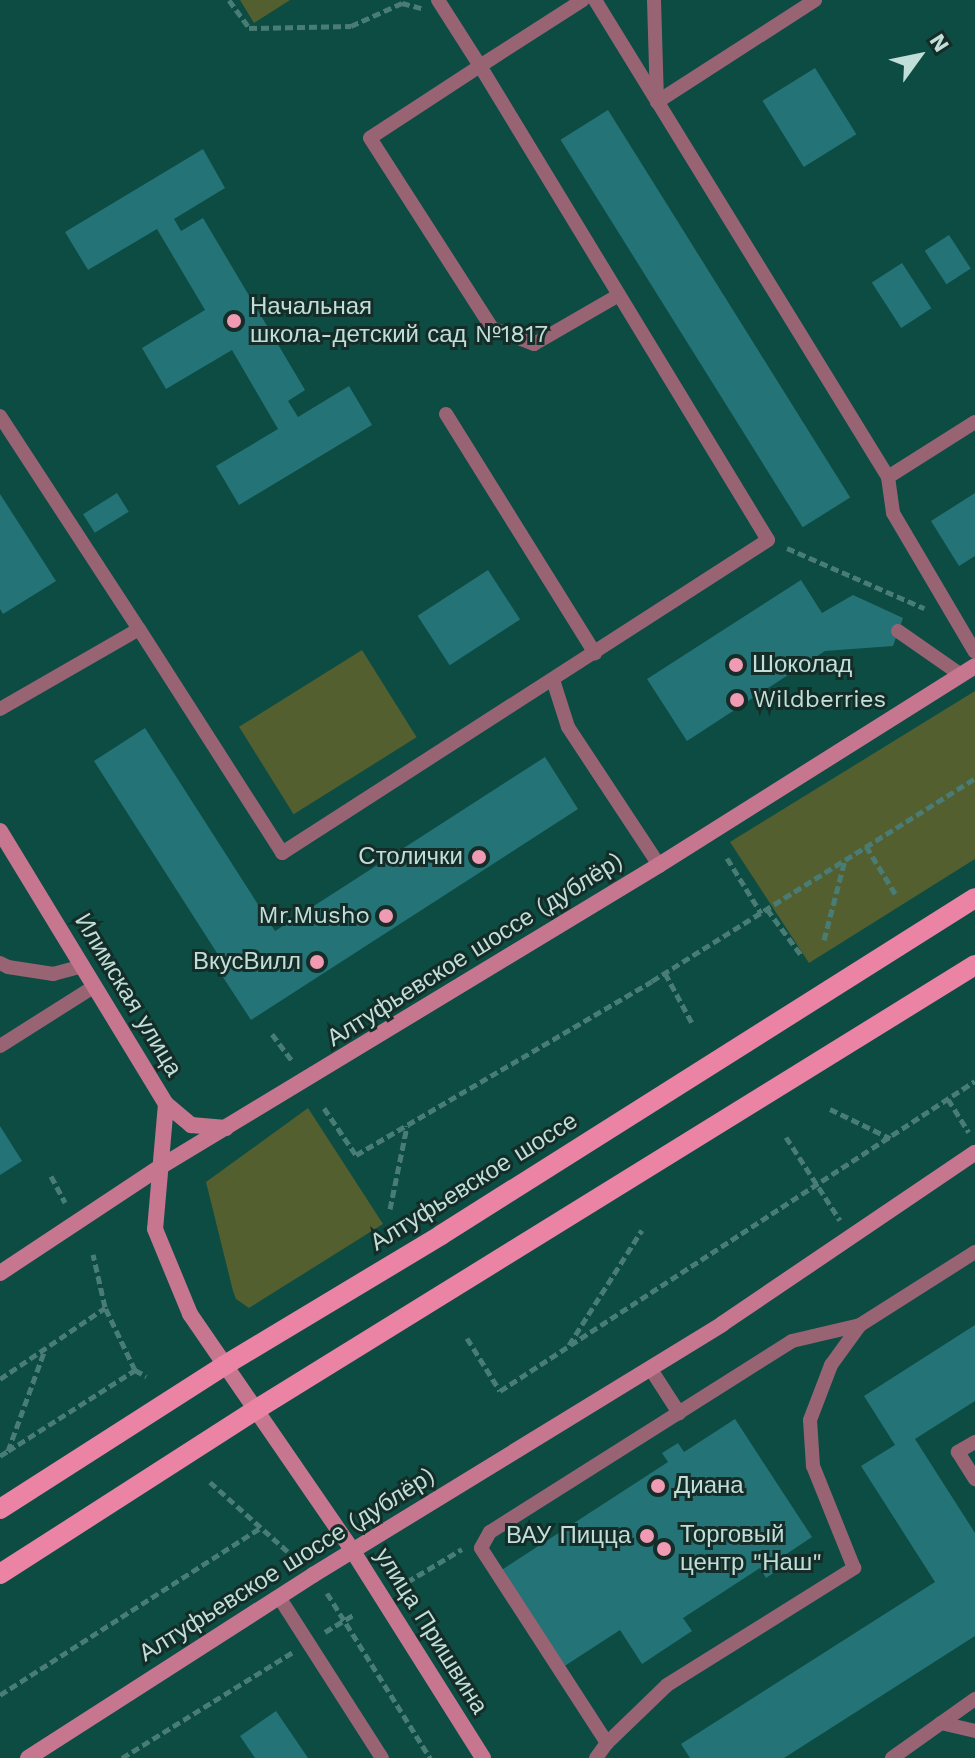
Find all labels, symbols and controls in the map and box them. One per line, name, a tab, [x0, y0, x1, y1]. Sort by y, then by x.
north arrow	[879, 16, 959, 96]
text: N	[925, 29, 954, 56]
place label: Начальная школа-детский сад №1817	[250, 293, 548, 349]
marker: Начальная школа-детский сад №1817	[225, 312, 243, 330]
place label: Шоколад	[752, 651, 852, 679]
marker: Шоколад	[727, 656, 745, 674]
place label: Wildberries	[753, 686, 886, 714]
marker: Wildberries	[728, 691, 746, 709]
place label: Столички	[358, 843, 463, 871]
street label: Алтуфьевское шоссе (дублёр)	[322, 847, 628, 1053]
marker: Столички	[470, 848, 488, 866]
place label: Mr.Musho	[258, 902, 370, 930]
marker: Mr.Musho	[377, 907, 395, 925]
street label: Илимская улица	[68, 908, 188, 1082]
place label: ВкусВилл	[193, 948, 301, 976]
marker: ВкусВилл	[308, 953, 326, 971]
street label: Алтуфьевское шоссе	[365, 1107, 583, 1257]
street label: Алтуфьевское шоссе (дублёр)	[134, 1462, 440, 1668]
place label: Диана	[674, 1472, 744, 1500]
marker: Диана	[649, 1477, 667, 1495]
place label: Торговый центр "Наш"	[680, 1521, 822, 1577]
place label: ВАУ Пицца	[506, 1522, 631, 1550]
marker: ВАУ Пицца	[638, 1527, 656, 1545]
marker: Торговый центр "Наш"	[655, 1540, 673, 1558]
street label: улица Пришвина	[368, 1543, 494, 1719]

